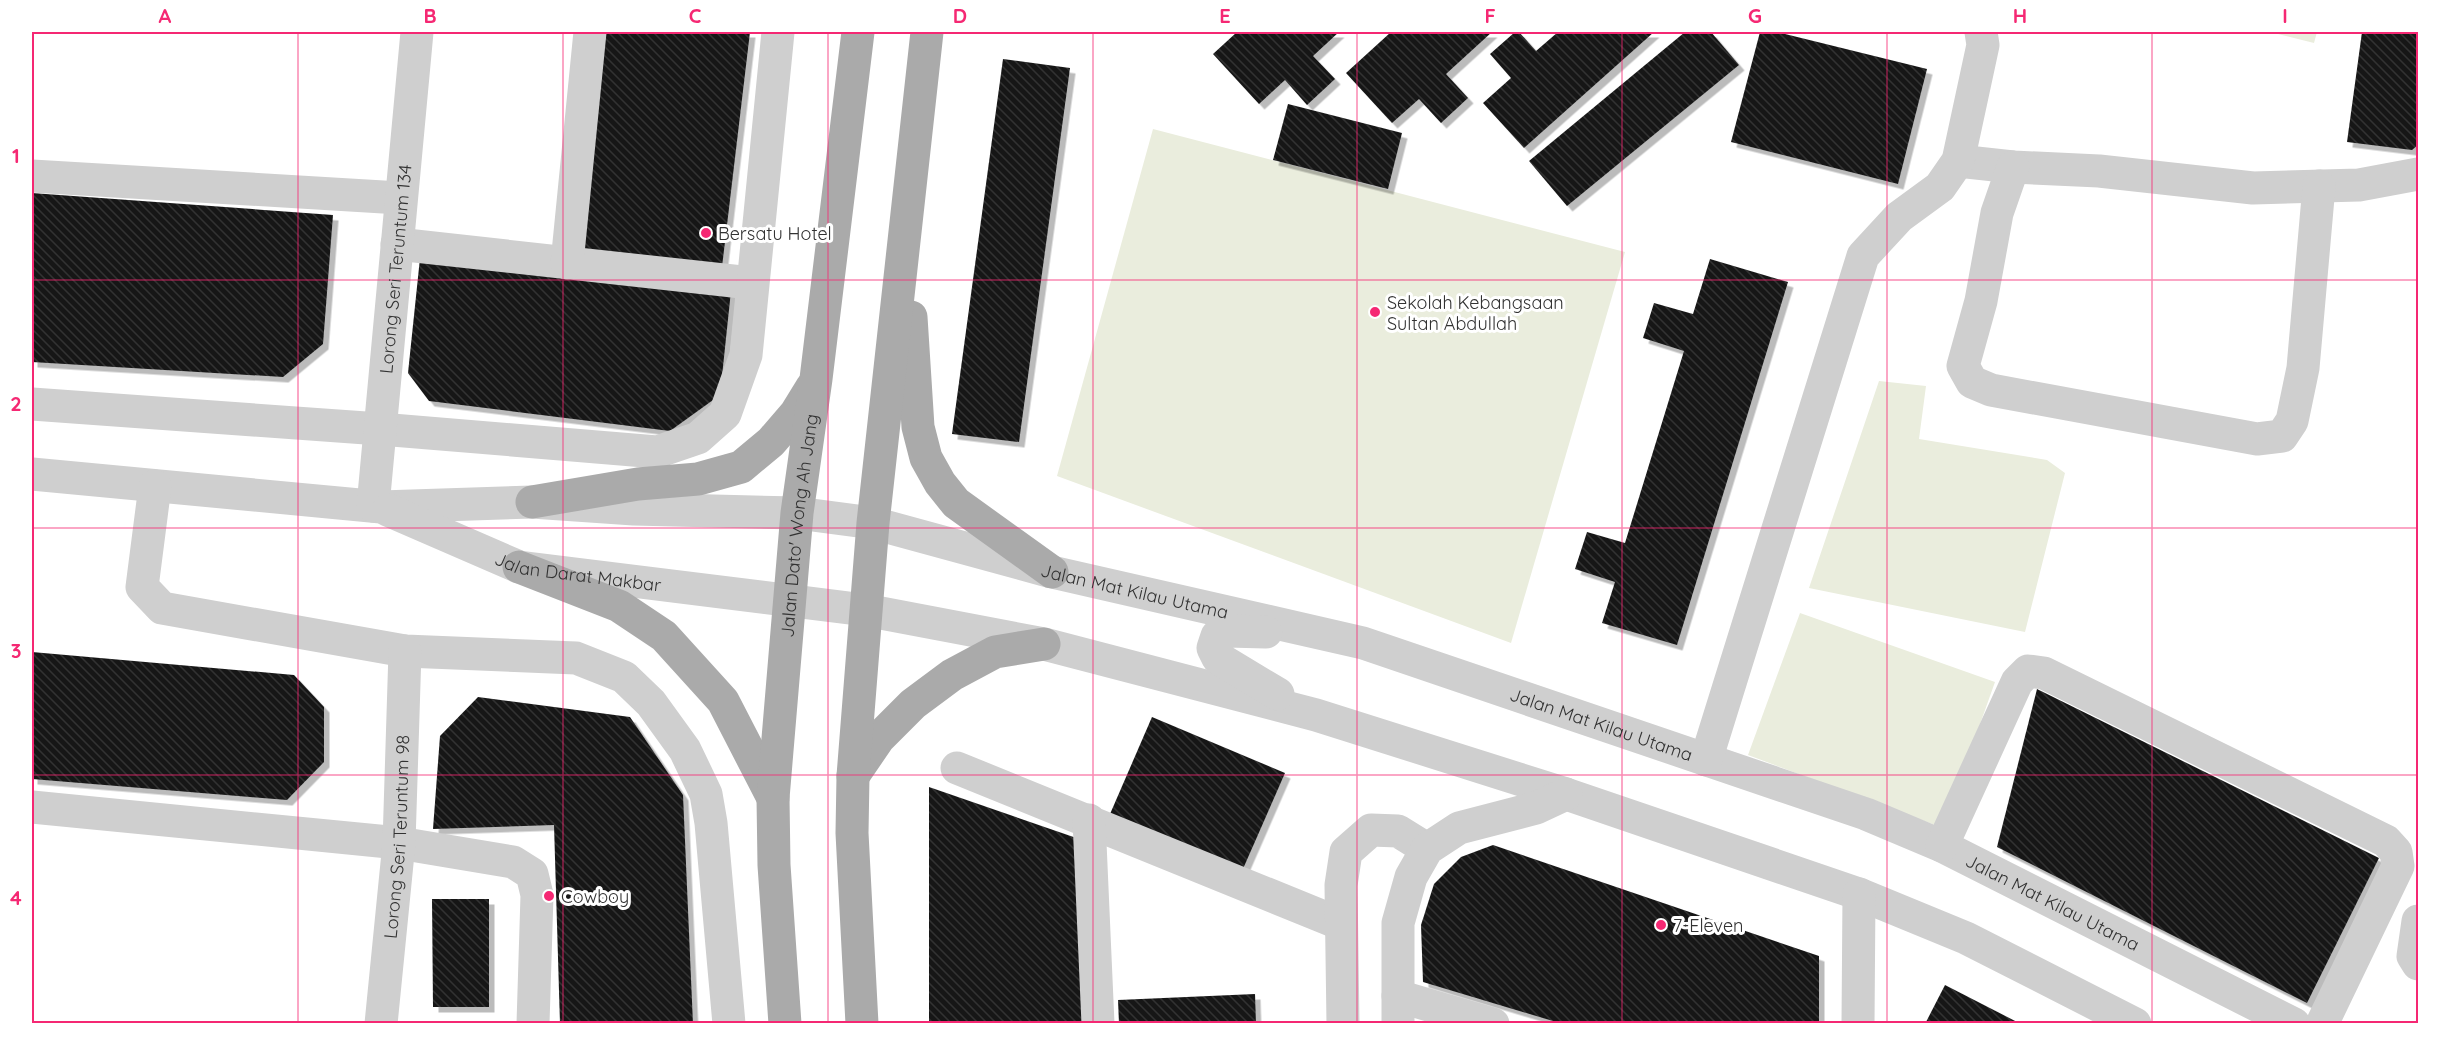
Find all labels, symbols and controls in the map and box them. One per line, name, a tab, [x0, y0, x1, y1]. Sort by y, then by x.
text: A	[159, 3, 172, 28]
text: B	[423, 3, 437, 28]
text: C	[689, 3, 702, 28]
text: D	[953, 3, 967, 28]
text: E	[1219, 3, 1231, 28]
text: F	[1484, 3, 1496, 28]
text: G	[1748, 3, 1762, 28]
text: H	[2013, 3, 2027, 28]
text: I	[2282, 3, 2288, 28]
text: 1	[12, 143, 20, 168]
street label: Lorong Seri Teruntum 134	[374, 163, 416, 375]
place label: Bersatu Hotel	[718, 222, 832, 245]
marker: Bersatu Hotel	[699, 226, 713, 240]
place label: Sekolah Kebangsaan Sultan Abdullah	[1387, 291, 1564, 335]
marker: Sekolah Kebangsaan Sultan Abdullah	[1368, 305, 1382, 319]
text: 2	[10, 391, 22, 416]
street label: Jalan Dato' Wong Ah Jang	[775, 412, 822, 638]
street label: Jalan Darat Makbar	[491, 546, 663, 596]
street label: Jalan Mat Kilau Utama	[1038, 558, 1231, 623]
text: 3	[11, 638, 21, 663]
street label: Jalan Mat Kilau Utama	[1507, 682, 1696, 766]
street label: Lorong Seri Teruntum 98	[378, 734, 414, 940]
street label: Jalan Mat Kilau Utama	[1962, 848, 2143, 956]
text: 4	[10, 885, 22, 910]
place label: Cowboy	[561, 885, 629, 908]
marker: Cowboy	[542, 889, 556, 903]
place label: 7-Eleven	[1673, 914, 1744, 937]
marker: 7-Eleven	[1654, 918, 1668, 932]

